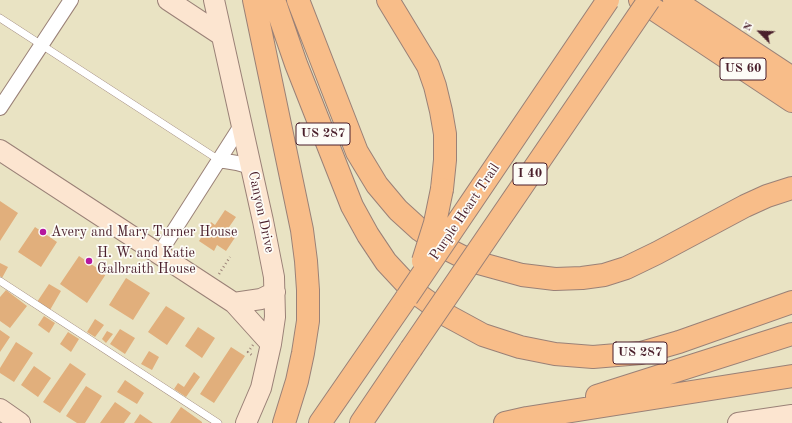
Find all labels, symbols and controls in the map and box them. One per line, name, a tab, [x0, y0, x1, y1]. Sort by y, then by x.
north arrow	[740, 12, 780, 52]
text: N	[742, 21, 755, 33]
road number: US 60	[720, 58, 766, 80]
road number: US 287	[296, 123, 350, 145]
street label: Purple Heart Trail	[426, 160, 504, 264]
road number: I 40	[513, 163, 547, 185]
street label: Canyon Drive	[244, 170, 278, 254]
place label: Avery and Mary Turner House	[51, 224, 237, 240]
marker: Avery and Mary Turner House	[38, 227, 48, 237]
place label: H. W. and Katie Galbraith House	[97, 245, 196, 278]
marker: H. W. and Katie Galbraith House	[84, 256, 94, 266]
road number: US 287	[613, 342, 667, 364]

